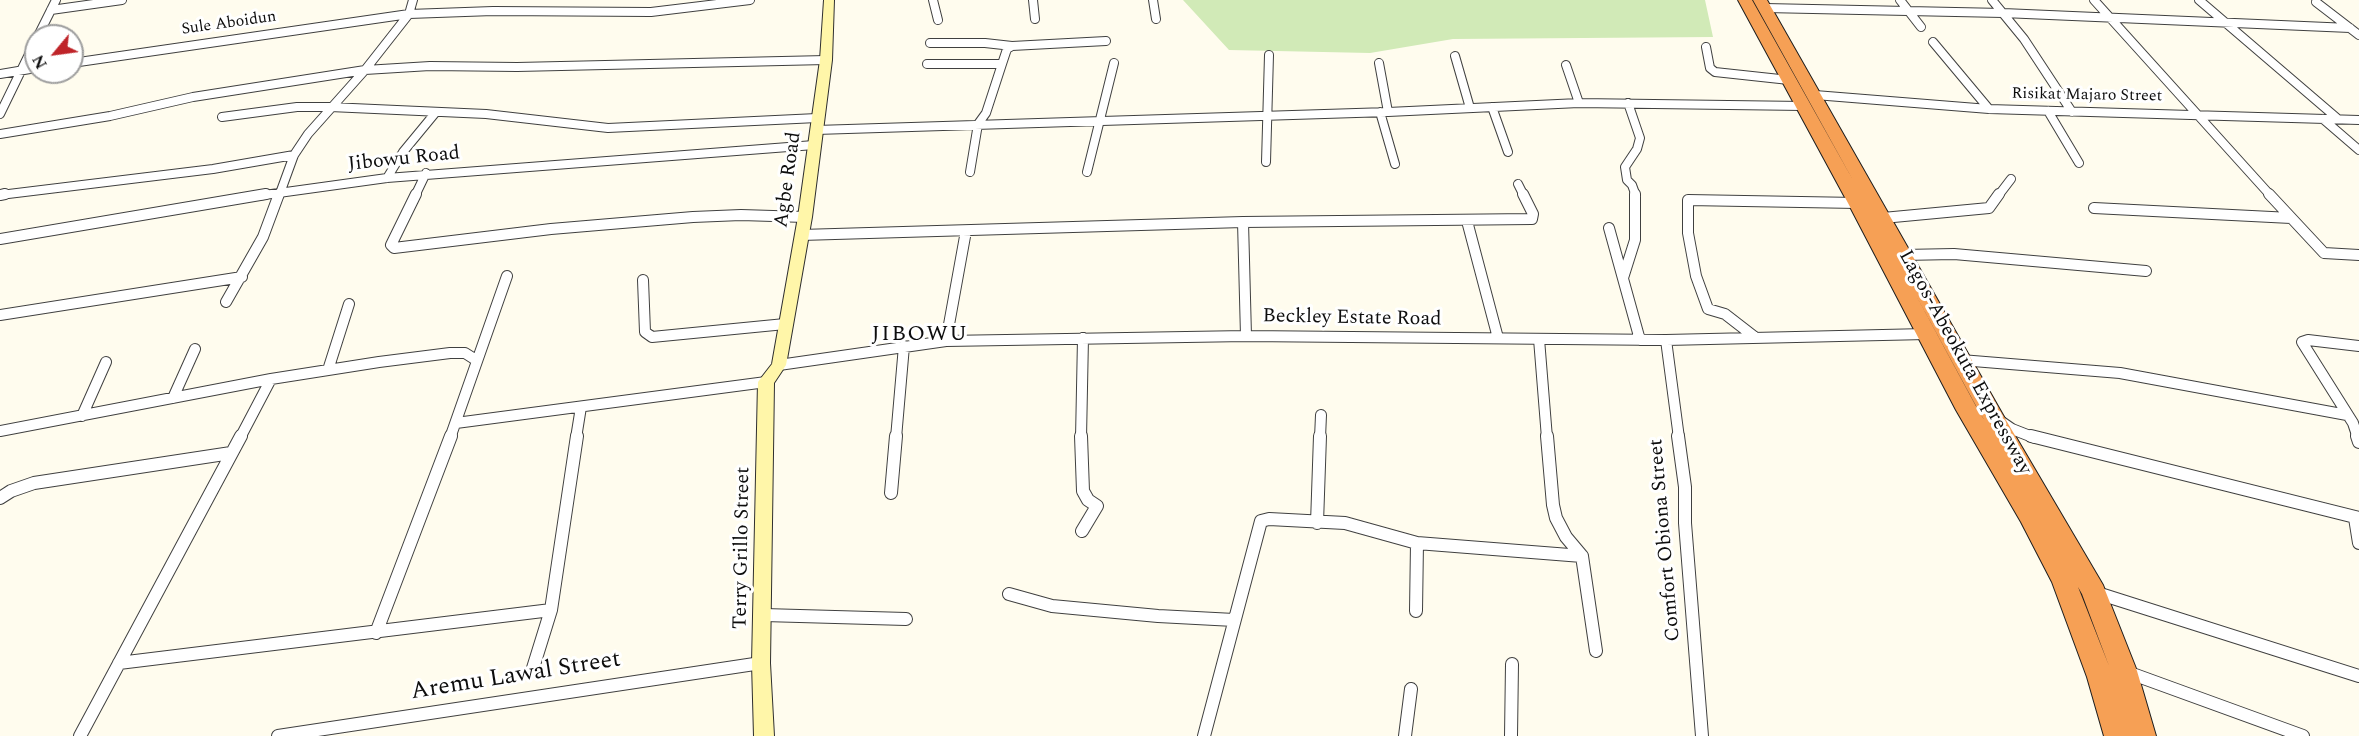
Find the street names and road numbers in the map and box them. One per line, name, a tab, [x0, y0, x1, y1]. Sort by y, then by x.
street label: Sule Aboidun	[180, 8, 278, 40]
street label: Risikat Majaro Street	[2012, 85, 2162, 107]
street label: Agbe Road	[770, 131, 808, 229]
street label: Jibowu Road	[347, 142, 461, 178]
street label: Lagos-Abeokuta Expressway	[1892, 246, 2036, 480]
street label: Beckley Estate Road	[1262, 305, 1442, 333]
street label: Comfort Obiona Street	[1645, 438, 1687, 642]
street label: Terry Grillo Street	[730, 467, 756, 629]
street label: Aremu Lawal Street	[409, 646, 623, 708]

